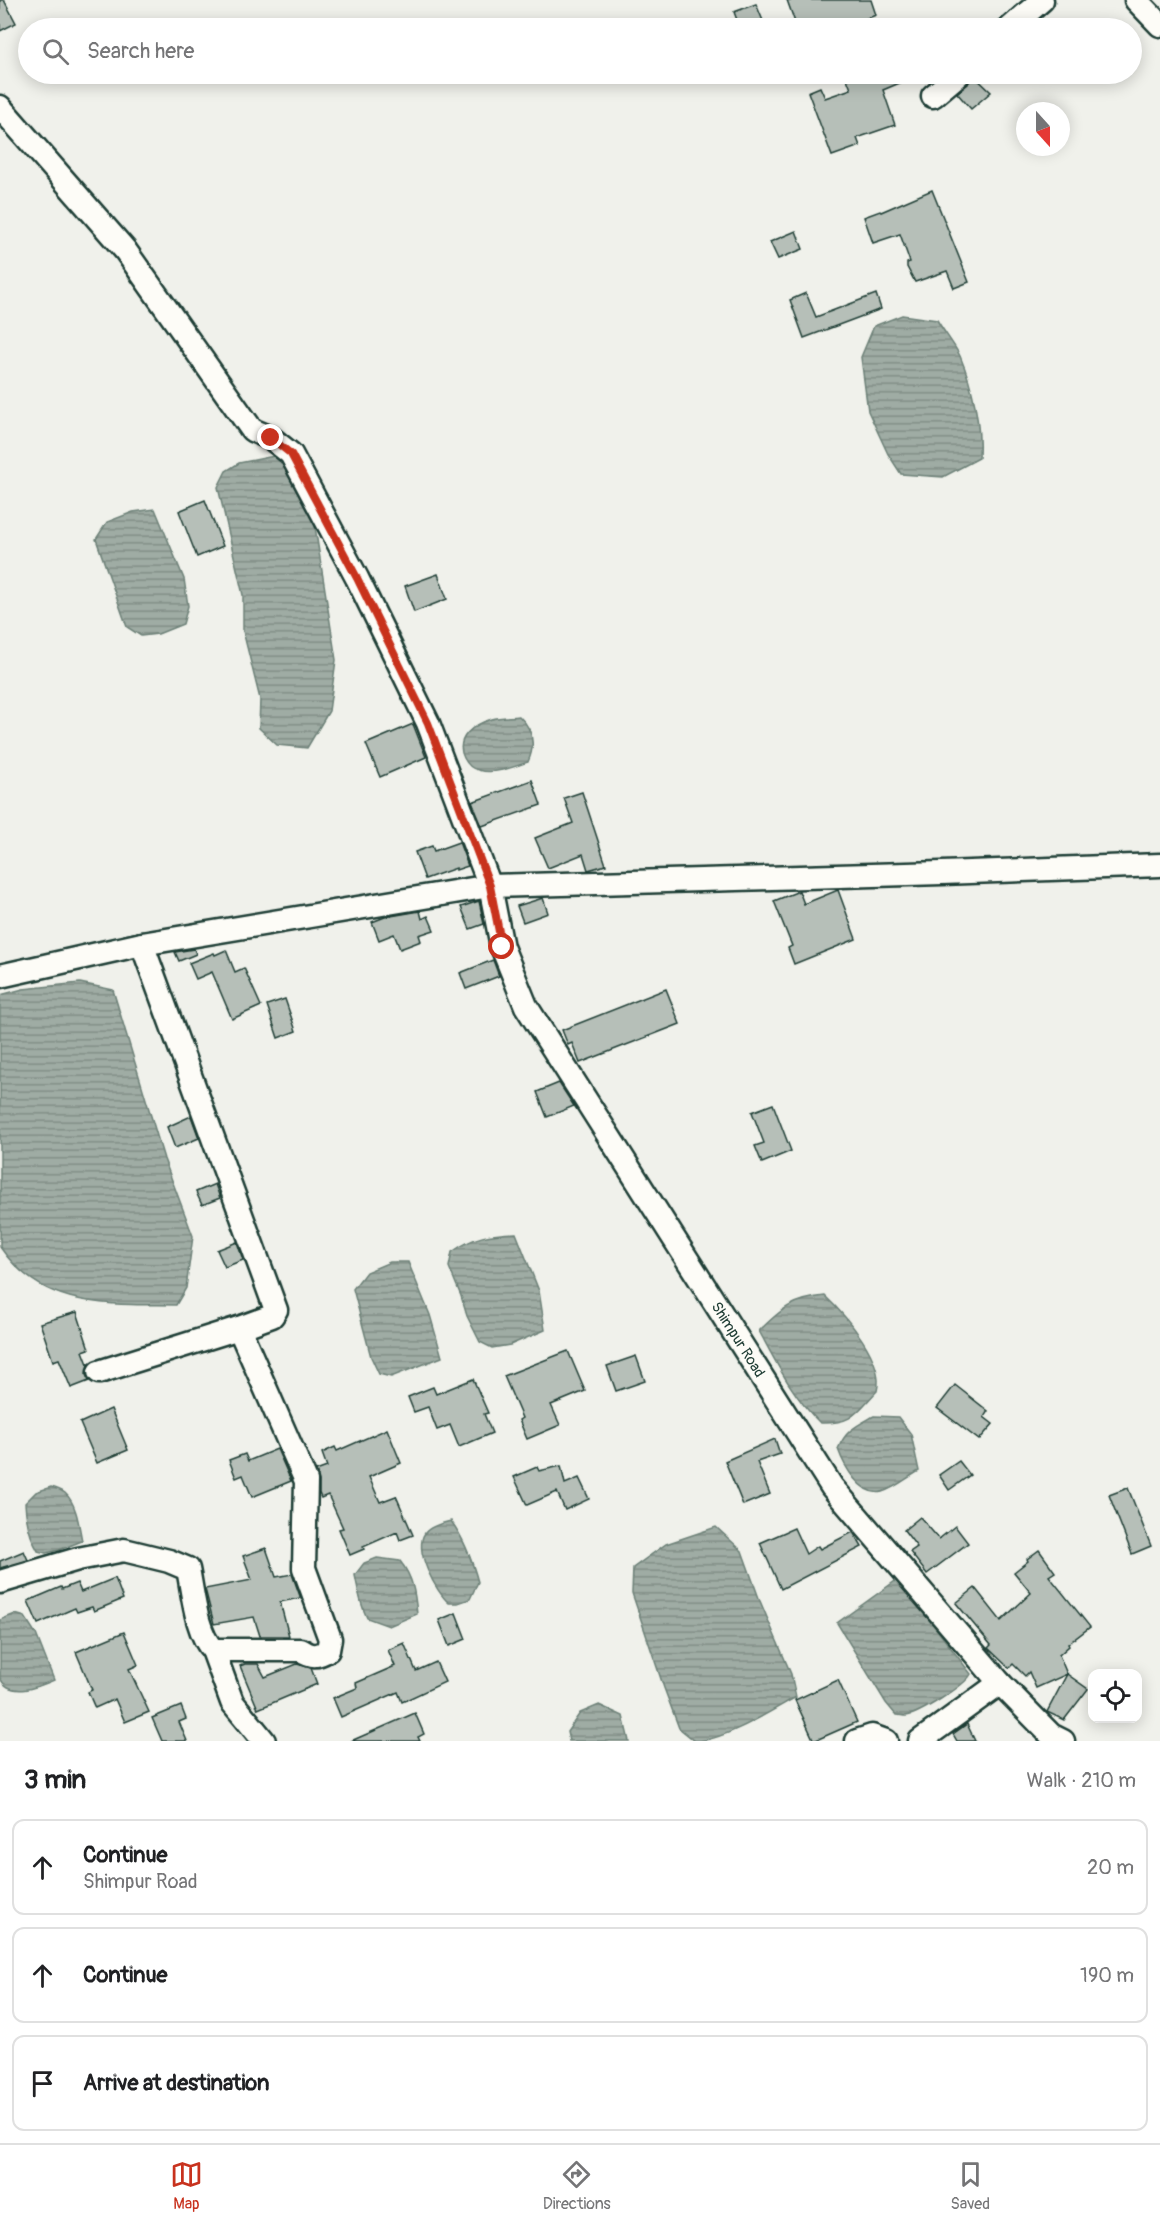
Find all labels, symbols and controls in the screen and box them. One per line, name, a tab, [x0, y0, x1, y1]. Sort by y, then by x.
search box	[18, 18, 1142, 84]
icon: search	[39, 35, 72, 68]
text: Search here	[87, 37, 194, 65]
north arrow	[1016, 102, 1070, 156]
route end	[257, 424, 283, 450]
route start	[488, 933, 514, 959]
street label: Shimpur Road	[707, 1298, 769, 1381]
map controls	[1088, 1669, 1142, 1723]
button: locate	[1088, 1669, 1142, 1723]
text: 3 min	[24, 1764, 86, 1796]
text: Walk · 210 m	[1027, 1768, 1136, 1793]
text: Continue	[83, 1841, 167, 1869]
icon: ahead	[26, 1851, 59, 1884]
text: 20 m	[1087, 1855, 1134, 1880]
text: Shimpur Road	[83, 1869, 197, 1894]
icon: ahead	[26, 1959, 59, 1992]
text: Continue	[83, 1961, 167, 1989]
text: 190 m	[1080, 1963, 1134, 1988]
icon: arrive	[26, 2067, 59, 2100]
text: Arrive at destination	[83, 2069, 269, 2097]
tab: Map	[170, 2158, 203, 2214]
tab: Directions	[543, 2158, 611, 2214]
tab: Saved	[950, 2158, 990, 2214]

